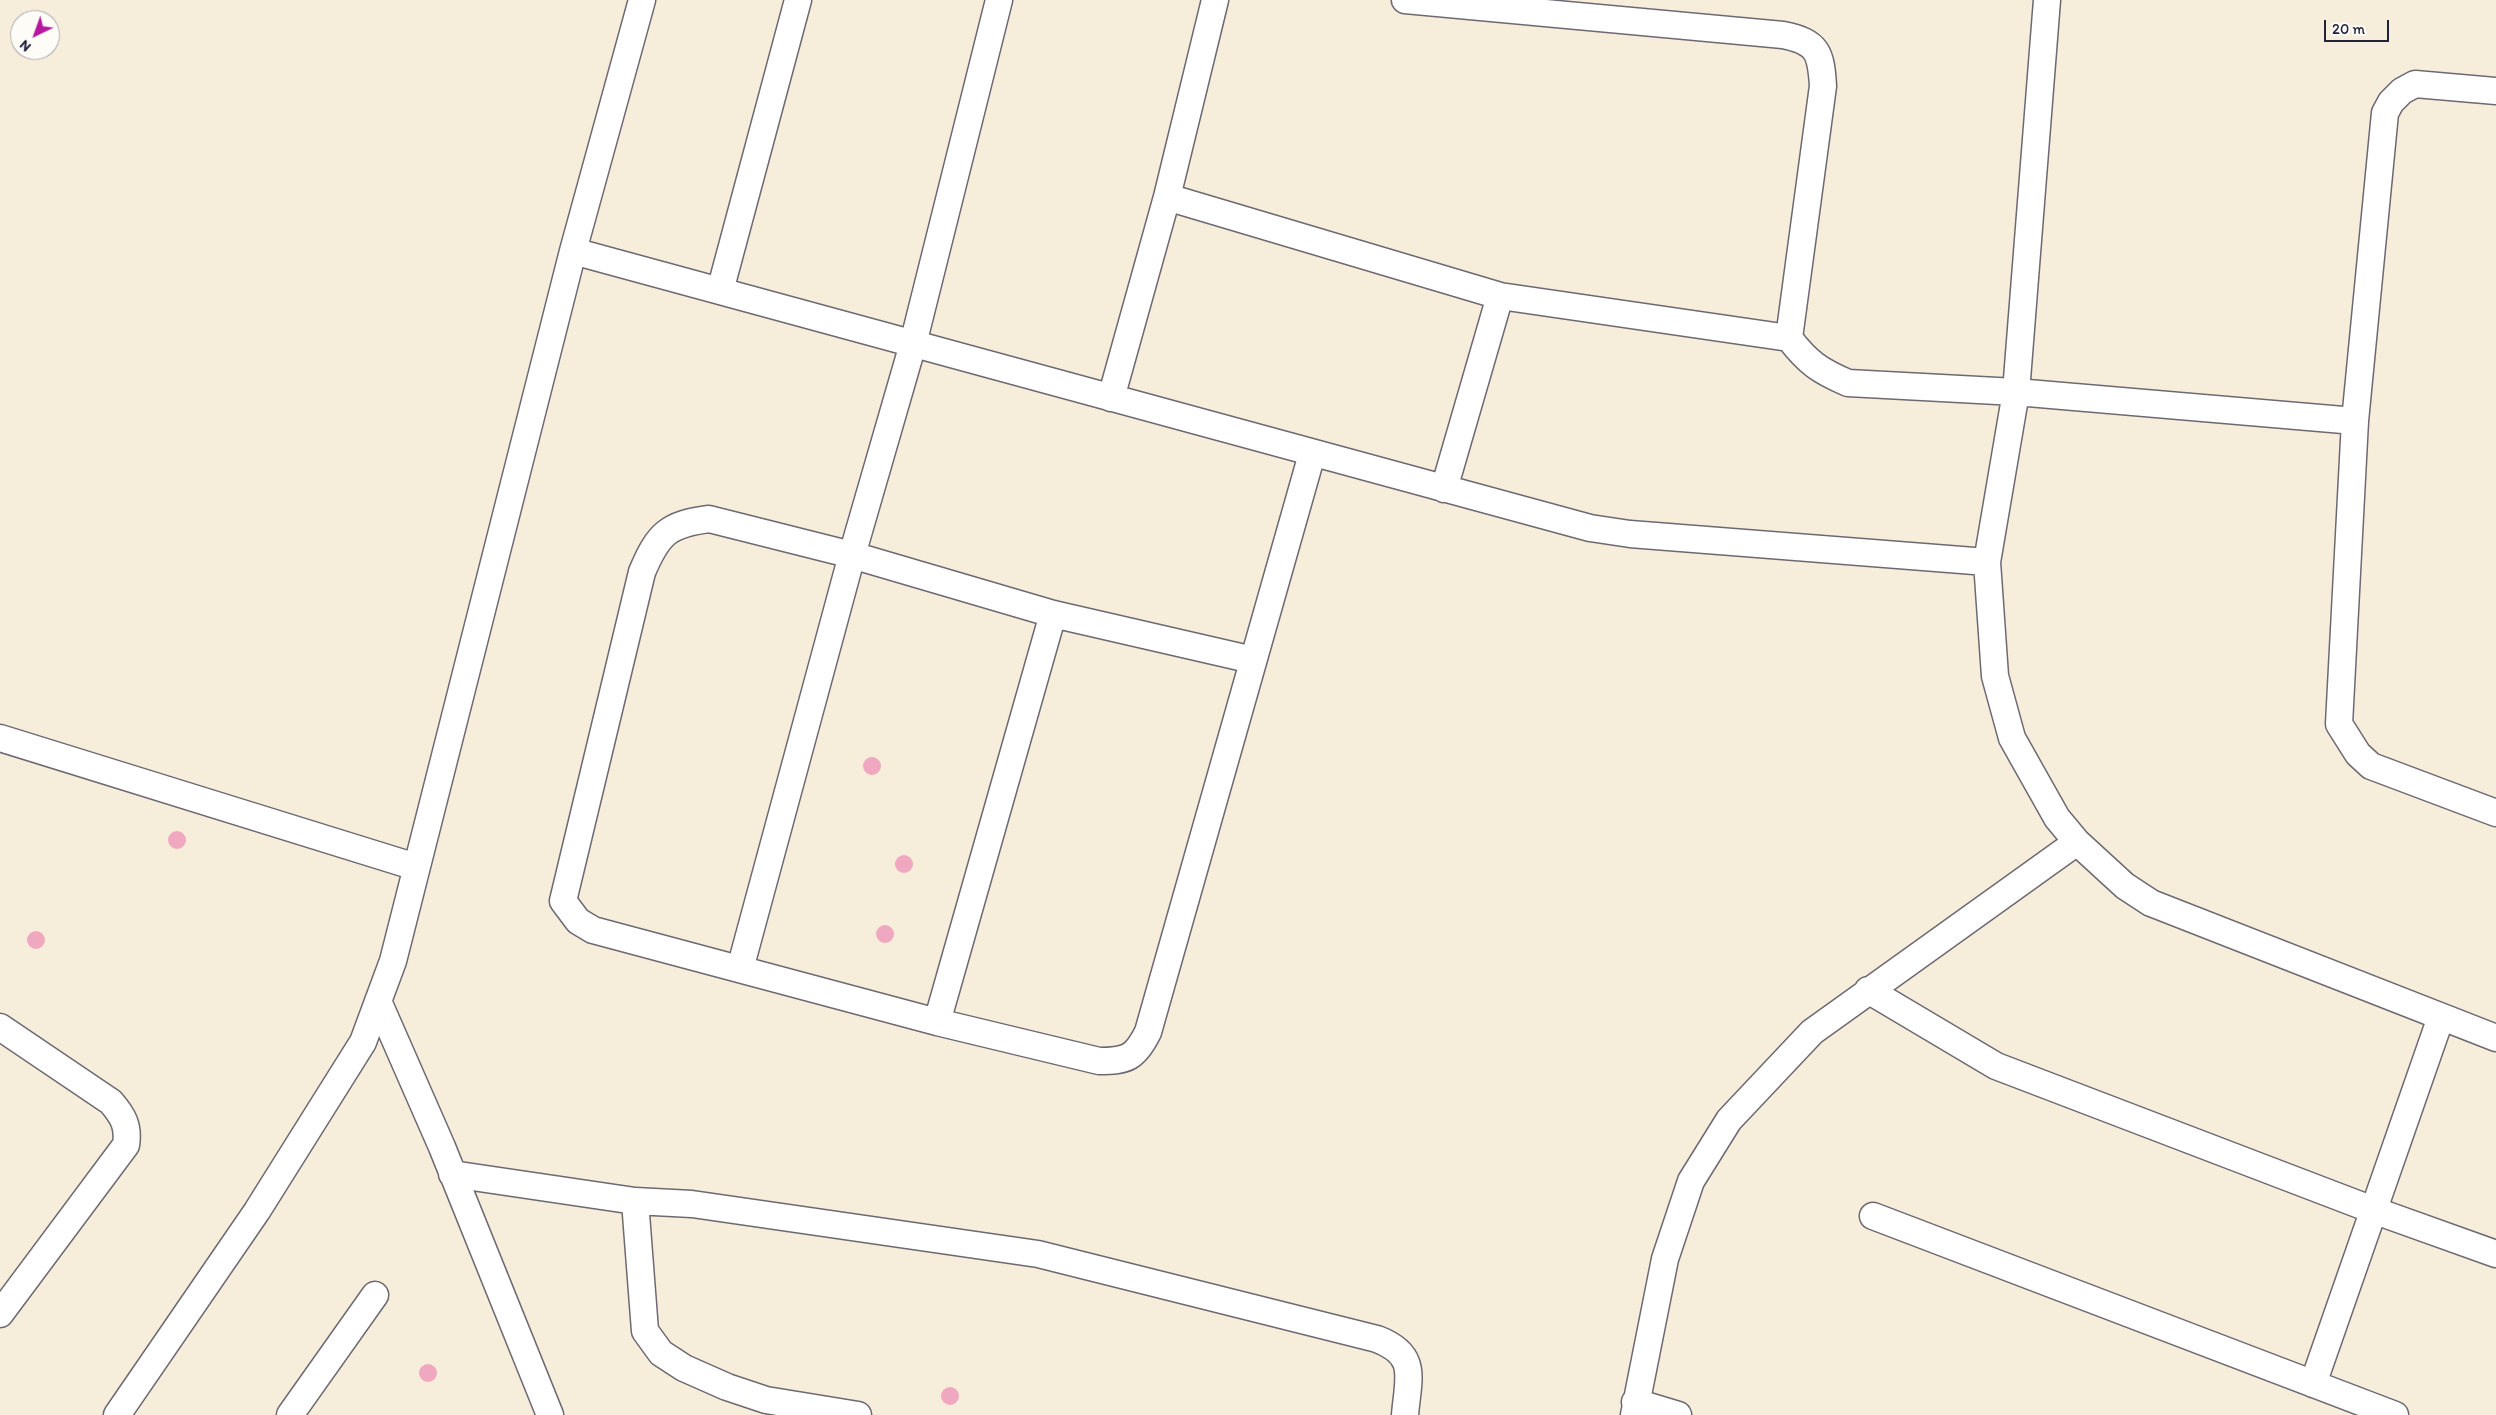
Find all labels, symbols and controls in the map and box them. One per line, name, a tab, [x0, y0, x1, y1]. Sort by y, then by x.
north arrow	[10, 10, 60, 60]
scale bar	[2326, 10, 2391, 42]
text: 20 m	[2332, 20, 2365, 38]
text: N	[16, 36, 35, 55]

